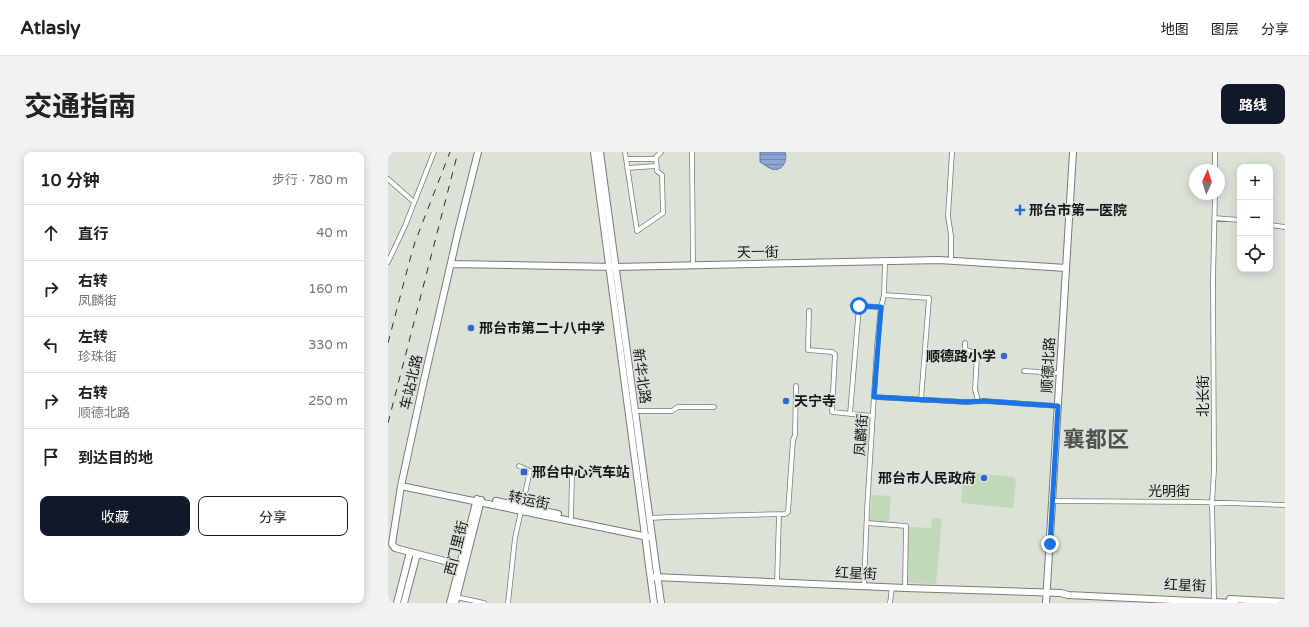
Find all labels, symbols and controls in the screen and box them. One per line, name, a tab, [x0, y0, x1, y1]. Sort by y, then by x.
text: Atlasly	[20, 17, 80, 39]
text: 地图	[1161, 21, 1189, 38]
text: 图层	[1211, 21, 1239, 38]
text: 分享	[1261, 21, 1289, 38]
button: 路线	[1221, 84, 1285, 124]
text: 交通指南	[24, 90, 136, 124]
north arrow	[1189, 164, 1225, 200]
map controls	[1237, 164, 1273, 272]
button: +	[1237, 164, 1273, 200]
text: 10 分钟	[40, 170, 100, 191]
text: 步行 · 780 m	[272, 172, 348, 188]
button: −	[1237, 200, 1273, 236]
place label: 邢台市第一医院	[1029, 202, 1127, 219]
marker: 邢台市第一医院	[1014, 204, 1026, 216]
icon: ahead	[40, 222, 62, 244]
text: 直行	[78, 225, 108, 243]
text: 40 m	[316, 225, 348, 241]
button: locate	[1237, 236, 1273, 272]
street label: 天一街	[737, 244, 779, 261]
text: 右转	[78, 272, 108, 290]
icon: right	[40, 278, 62, 300]
text: 160 m	[308, 281, 348, 297]
text: 凤麟街	[78, 293, 117, 309]
route start	[850, 297, 868, 315]
place label: 邢台市第二十八中学	[479, 320, 605, 337]
marker: 邢台市第二十八中学	[466, 323, 476, 333]
text: 左转	[78, 328, 108, 346]
icon: left	[40, 334, 62, 356]
text: 330 m	[308, 337, 348, 353]
street label: 顺德北路	[1039, 337, 1058, 393]
street label: 新华北路	[629, 347, 654, 405]
place label: 顺德路小学	[926, 348, 996, 365]
text: 珍珠街	[78, 349, 117, 365]
marker: 顺德路小学	[999, 351, 1009, 361]
street label: 车站北路	[397, 353, 426, 411]
street label: 北长街	[1195, 375, 1212, 417]
text: 右转	[78, 384, 108, 402]
icon: right	[40, 390, 62, 412]
text: 250 m	[308, 393, 348, 409]
place label: 天宁寺	[794, 393, 836, 410]
marker: 天宁寺	[781, 396, 791, 406]
text: 顺德北路	[78, 405, 130, 421]
street label: 凤麟街	[852, 413, 871, 457]
district label: 襄都区	[1063, 427, 1129, 453]
icon: arrive	[40, 446, 62, 468]
text: 到达目的地	[78, 449, 153, 467]
place label: 邢台中心汽车站	[532, 464, 630, 481]
marker: 邢台中心汽车站	[519, 467, 529, 477]
place label: 邢台市人民政府	[878, 470, 976, 487]
marker: 邢台市人民政府	[979, 473, 989, 483]
street label: 光明街	[1148, 483, 1190, 500]
street label: 转运街	[507, 488, 551, 513]
button: 收藏	[40, 496, 190, 536]
button: 分享	[198, 496, 348, 536]
street label: 西门里街	[441, 519, 472, 577]
route end	[1041, 535, 1059, 553]
street label: 红星街	[835, 564, 877, 583]
street label: 红星街	[1164, 576, 1206, 595]

